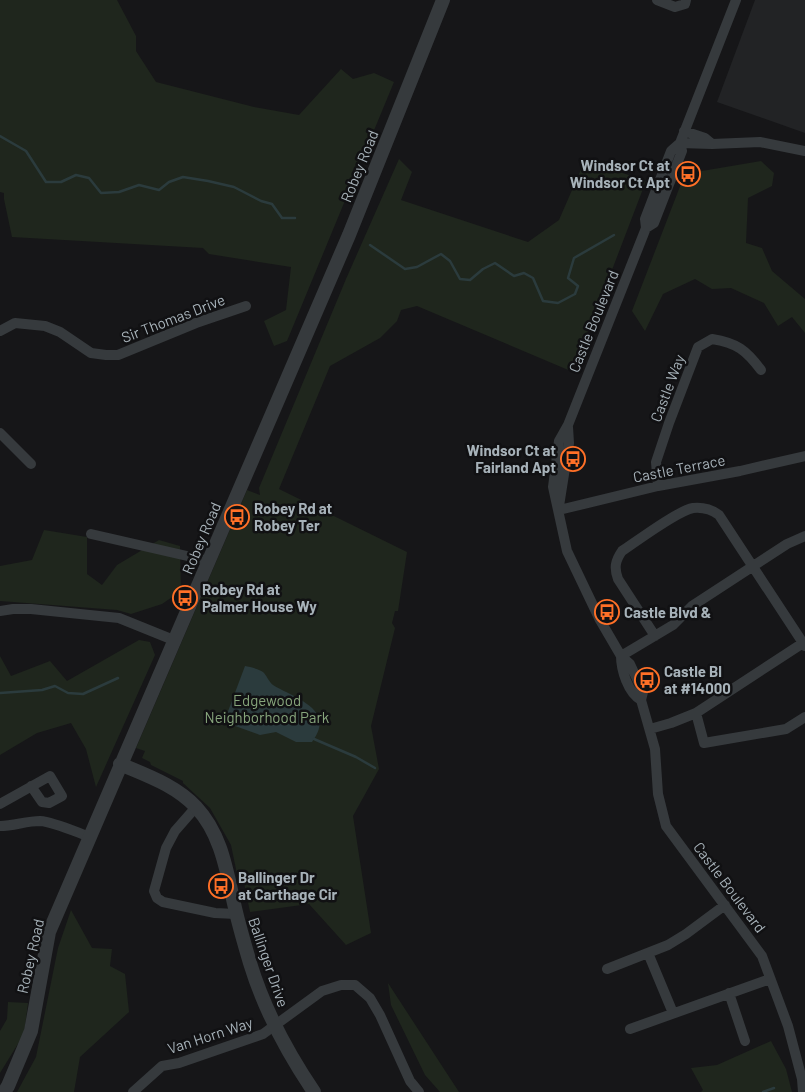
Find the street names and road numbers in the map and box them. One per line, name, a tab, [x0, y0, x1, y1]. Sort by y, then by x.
street label: Robey Road	[336, 127, 382, 205]
street label: Castle Boulevard	[564, 267, 622, 375]
street label: Sir Thomas Drive	[119, 290, 227, 346]
street label: Castle Way	[646, 352, 688, 424]
street label: Castle Terrace	[631, 450, 727, 486]
street label: Robey Road	[178, 499, 224, 577]
street label: Castle Boulevard	[690, 838, 770, 936]
street label: Ballinger Drive	[245, 915, 293, 1009]
street label: Robey Road	[13, 917, 47, 995]
street label: Van Horn Way	[165, 1013, 255, 1057]

